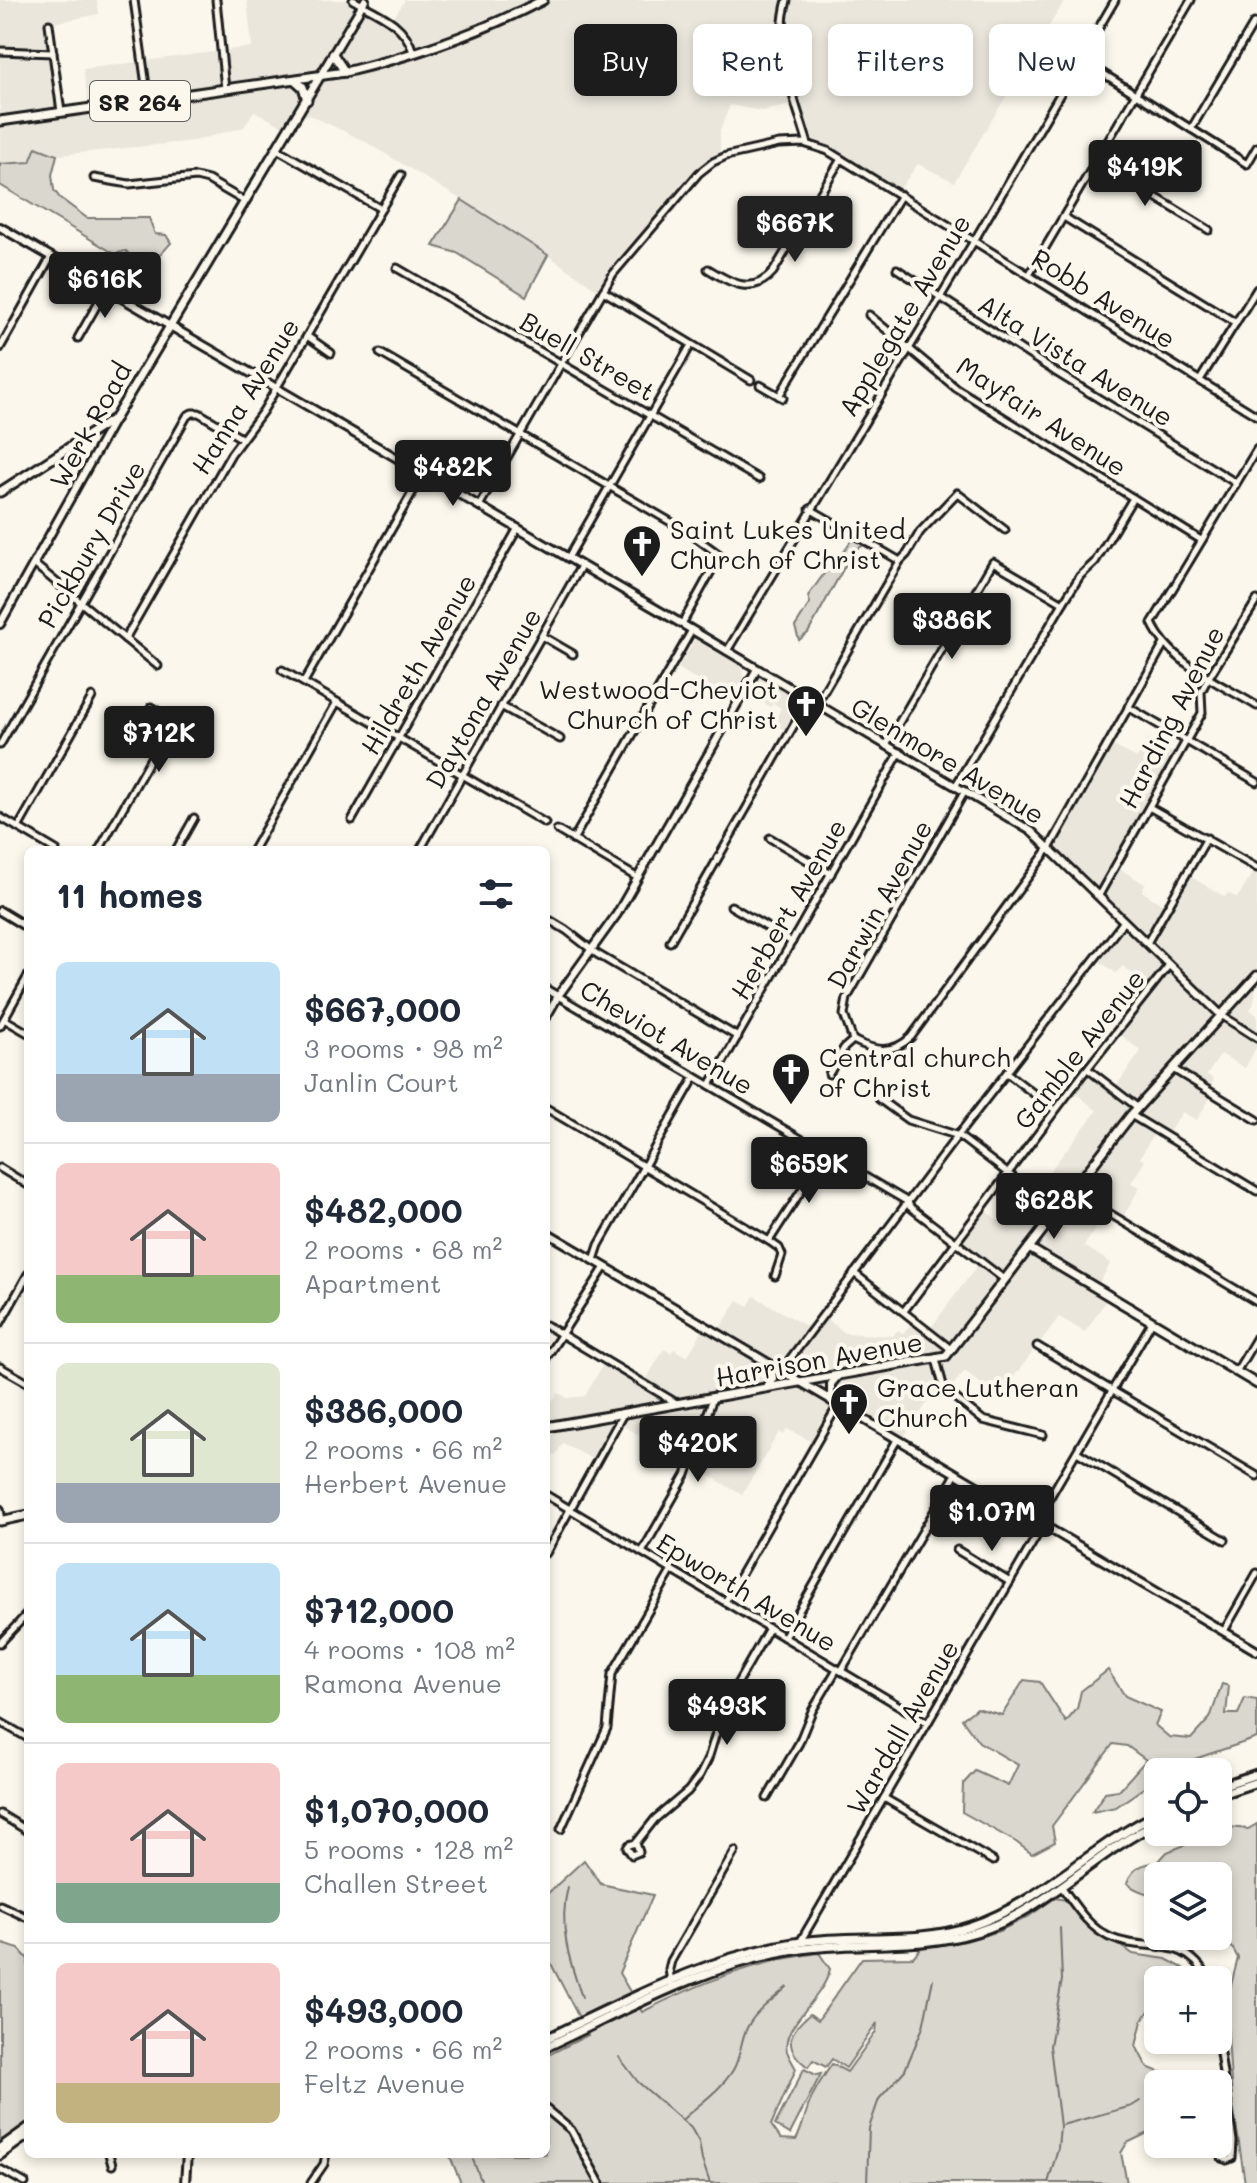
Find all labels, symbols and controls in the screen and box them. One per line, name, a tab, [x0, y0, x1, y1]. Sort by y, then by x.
chip: Buy	[574, 24, 677, 96]
chip: Rent	[693, 24, 812, 96]
chip: Filters	[828, 24, 973, 96]
chip: New	[989, 24, 1105, 96]
road number: SR 264	[90, 81, 190, 121]
pin: $419K	[1089, 140, 1201, 208]
text: $419K	[1107, 149, 1183, 183]
pin: $667K	[739, 196, 851, 264]
text: $667K	[755, 205, 835, 239]
street label: Applegate Avenue	[830, 208, 978, 422]
street label: Robb Avenue	[1026, 240, 1182, 356]
pin: $616K	[49, 252, 161, 320]
text: $616K	[67, 261, 143, 295]
street label: Alta Vista Avenue	[972, 286, 1180, 434]
street label: Buell Street	[514, 304, 662, 408]
street label: Hanna Avenue	[183, 312, 307, 480]
street label: Mayfair Avenue	[951, 348, 1133, 484]
street label: Werk Road	[41, 356, 139, 494]
pin: $482K	[397, 440, 509, 508]
text: $482K	[413, 449, 493, 483]
street label: Pickbury Drive	[29, 454, 153, 634]
place label: Saint Lukes United Church of Christ	[670, 512, 905, 576]
church icon: Saint Lukes United Church of Christ	[621, 523, 663, 578]
street label: Hildreth Avenue	[353, 568, 483, 760]
pin: $386K	[896, 593, 1008, 661]
street label: Daytona Avenue	[417, 601, 549, 795]
text: $386K	[912, 602, 992, 636]
street label: Harding Avenue	[1110, 620, 1232, 814]
place label: Westwood-Cheviot Church of Christ	[539, 672, 778, 736]
church icon: Westwood-Cheviot Church of Christ	[785, 683, 827, 738]
street label: Glenmore Avenue	[845, 689, 1051, 831]
pin: $712K	[103, 706, 215, 774]
text: $712K	[122, 715, 196, 749]
street label: Herbert Avenue	[722, 813, 854, 1005]
street label: Darwin Avenue	[819, 814, 939, 994]
text: 11 homes	[56, 872, 203, 917]
icon: filters	[474, 872, 518, 916]
street label: Gamble Avenue	[1006, 962, 1152, 1136]
street label: Cheviot Avenue	[574, 972, 760, 1102]
text: $667,000	[304, 986, 461, 1031]
icon: home	[120, 994, 216, 1090]
text: 3 rooms · 98 m²	[304, 1031, 503, 1065]
place label: Central church of Christ	[819, 1040, 1011, 1104]
church icon: Central church of Christ	[770, 1051, 812, 1106]
text: Janlin Court	[304, 1065, 459, 1099]
pin: $659K	[753, 1137, 865, 1205]
text: $659K	[769, 1146, 849, 1180]
pin: $628K	[998, 1173, 1110, 1241]
text: $628K	[1014, 1182, 1094, 1216]
text: $482,000	[304, 1187, 463, 1232]
icon: home	[120, 1195, 216, 1291]
text: 2 rooms · 68 m²	[304, 1232, 502, 1266]
text: Apartment	[304, 1266, 441, 1300]
street label: Harrison Avenue	[713, 1324, 925, 1394]
place label: Grace Lutheran Church	[877, 1370, 1079, 1434]
church icon: Grace Lutheran Church	[828, 1381, 870, 1436]
text: $386,000	[304, 1387, 463, 1432]
icon: home	[120, 1395, 216, 1491]
pin: $420K	[642, 1416, 754, 1484]
text: $420K	[658, 1425, 738, 1459]
text: 2 rooms · 66 m²	[304, 1432, 502, 1466]
text: Herbert Avenue	[304, 1466, 507, 1500]
pin: $1.07M	[927, 1485, 1057, 1553]
text: $1.07M	[948, 1494, 1036, 1528]
street label: Epworth Avenue	[651, 1525, 843, 1659]
text: $712,000	[304, 1587, 454, 1632]
icon: home	[120, 1595, 216, 1691]
text: 4 rooms · 108 m²	[304, 1632, 515, 1666]
street label: Wardall Avenue	[838, 1634, 966, 1820]
text: Ramona Avenue	[304, 1666, 502, 1700]
pin: $493K	[671, 1679, 783, 1747]
text: $493K	[687, 1688, 767, 1722]
map controls	[1144, 1758, 1232, 2158]
button: locate	[1144, 1758, 1232, 1846]
text: $1,070,000	[304, 1787, 489, 1832]
icon: home	[120, 1795, 216, 1891]
text: 5 rooms · 128 m²	[304, 1832, 513, 1866]
button: layers	[1144, 1862, 1232, 1950]
text: Challen Street	[304, 1866, 488, 1900]
button: +	[1144, 1966, 1232, 2054]
text: $493,000	[304, 1987, 463, 2032]
icon: home	[120, 1995, 216, 2091]
text: 2 rooms · 66 m²	[304, 2032, 502, 2066]
text: Feltz Avenue	[304, 2066, 465, 2100]
button: −	[1144, 2070, 1232, 2158]

